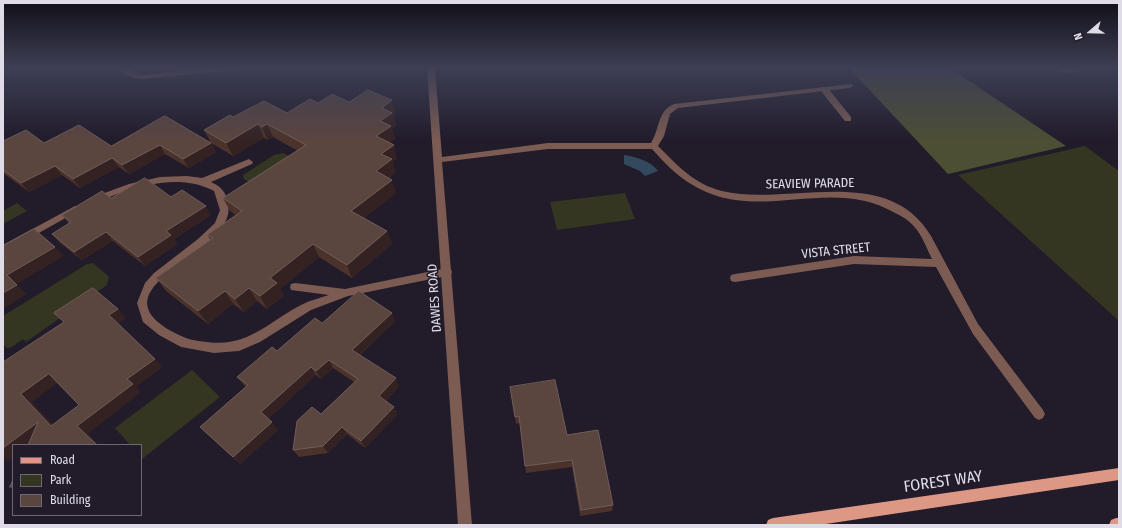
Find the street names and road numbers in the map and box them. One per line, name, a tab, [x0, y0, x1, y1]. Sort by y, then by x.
street label: SEAVIEW PARADE	[766, 175, 854, 193]
street label: VISTA STREET	[801, 240, 871, 262]
street label: DAWES ROAD	[425, 263, 445, 333]
street label: FOREST WAY	[902, 467, 984, 497]

